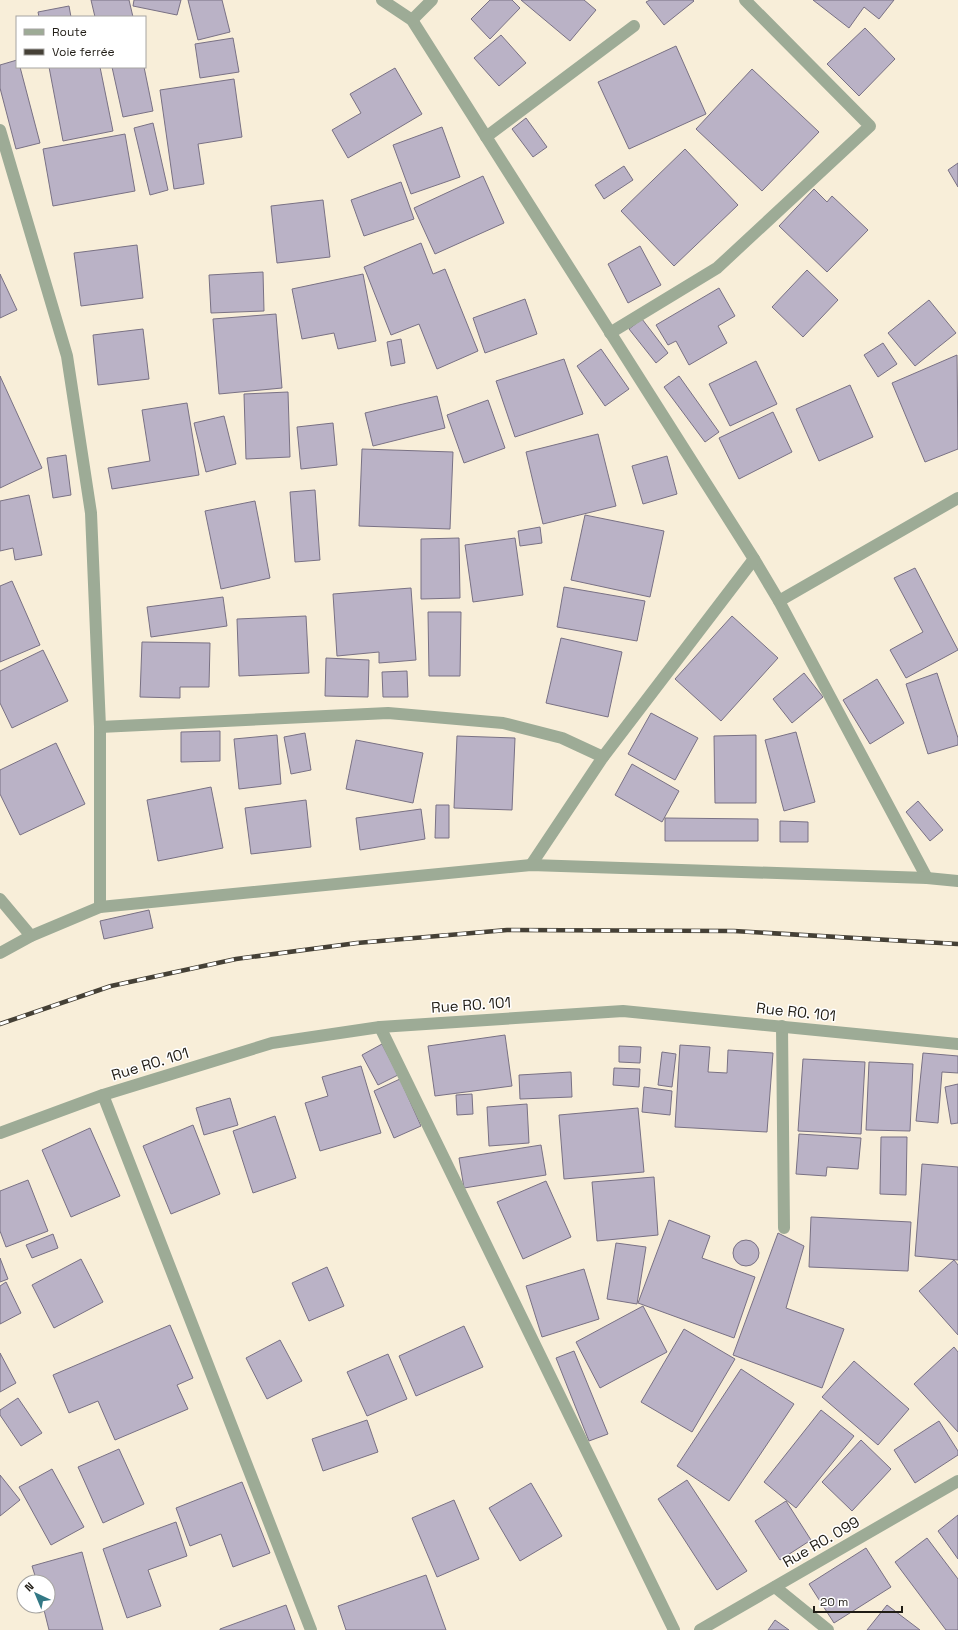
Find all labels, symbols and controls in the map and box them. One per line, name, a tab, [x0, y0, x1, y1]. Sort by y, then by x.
legend	[16, 16, 146, 68]
text: Route	[52, 24, 87, 40]
text: Voie ferrée	[52, 44, 115, 60]
street label: Rue RO. 101	[430, 992, 511, 1017]
street label: Rue RO. 101	[755, 998, 837, 1025]
street label: Rue RO. 101	[109, 1043, 191, 1084]
street label: Rue RO. 099	[779, 1512, 863, 1571]
north arrow	[16, 1574, 56, 1614]
text: N	[22, 1579, 37, 1594]
scale bar	[814, 1588, 902, 1614]
text: 20 m	[820, 1594, 848, 1610]

